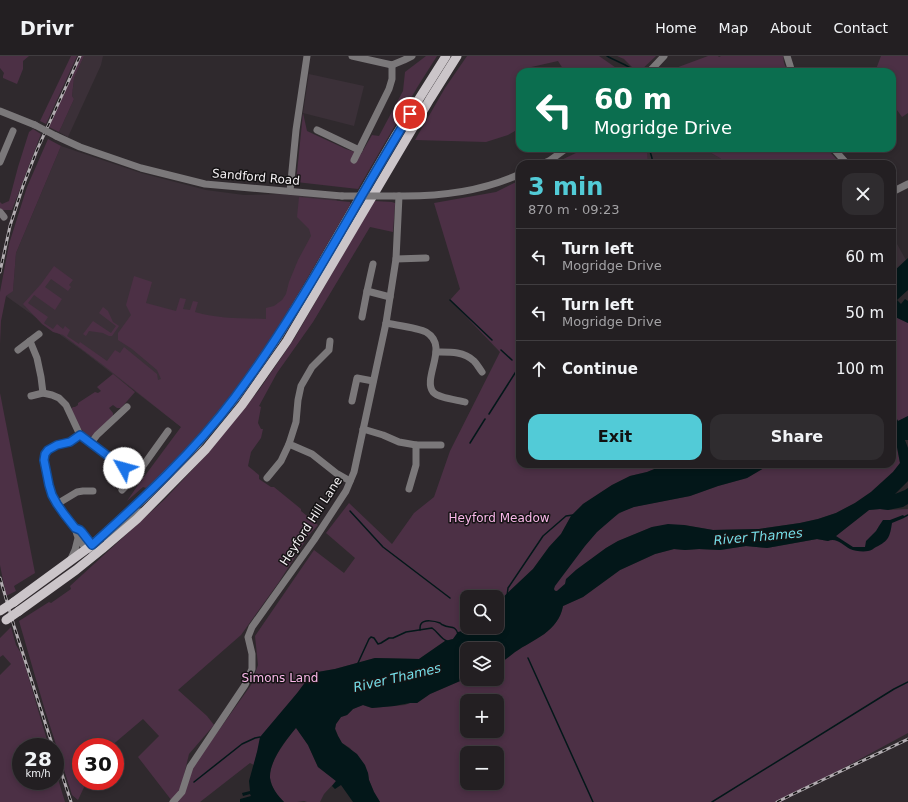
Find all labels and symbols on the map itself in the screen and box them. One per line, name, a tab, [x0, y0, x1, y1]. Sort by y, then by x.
pin	[393, 97, 427, 131]
street label: Sandford Road	[212, 166, 300, 188]
position arrow	[103, 447, 145, 489]
street label: Heyford Hill Lane	[277, 474, 345, 568]
park label: Heyford Meadow	[448, 511, 550, 525]
water label: River Thames	[713, 525, 803, 548]
water label: River Thames	[352, 660, 443, 695]
park label: Simons Land	[242, 671, 318, 685]
speed limit sign: 30	[72, 738, 124, 790]

